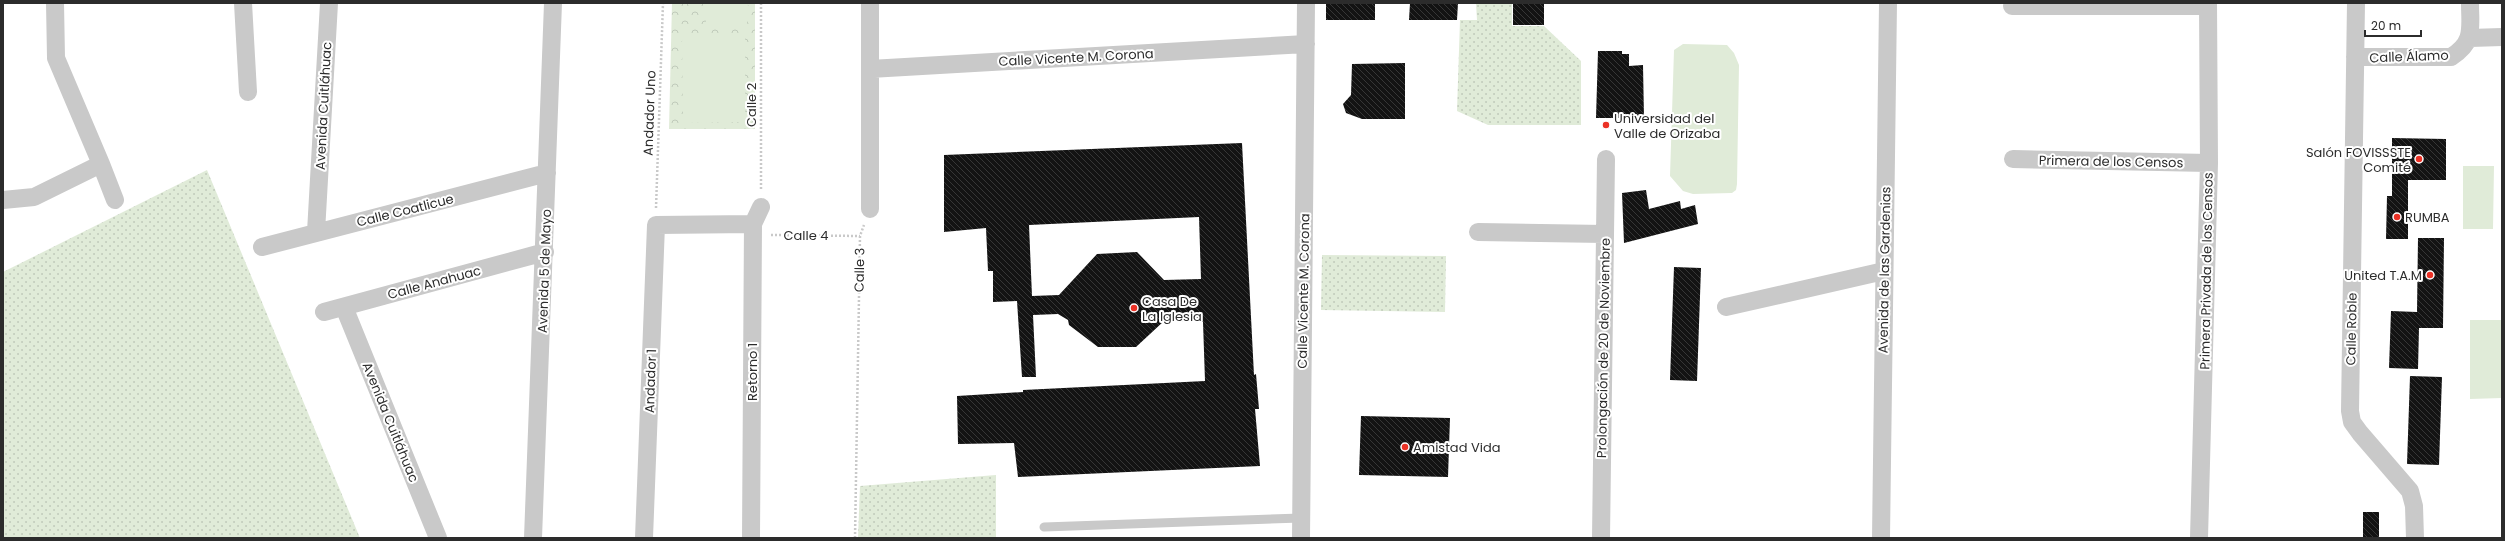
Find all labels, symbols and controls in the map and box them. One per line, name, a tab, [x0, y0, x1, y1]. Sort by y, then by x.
scale bar	[2365, 12, 2421, 38]
text: 20 m	[2371, 17, 2401, 34]
street label: Avenida Cuitláhuac	[311, 41, 336, 171]
street label: Calle Vicente M. Corona	[998, 44, 1154, 71]
street label: Calle Álamo	[2369, 46, 2449, 67]
street label: Andador Uno	[639, 70, 660, 156]
street label: Calle 2	[742, 83, 761, 127]
place label: Universidad del Valle de Orizaba	[1614, 109, 1720, 143]
marker: Universidad del Valle de Orizaba	[1601, 120, 1611, 130]
place label: Salón FOVISSSTE Comité	[2306, 143, 2411, 177]
street label: Primera de los Censos	[2039, 151, 2184, 172]
marker: Salón FOVISSSTE Comité	[2414, 154, 2424, 164]
street label: Primera Privada de los Censos	[2195, 172, 2218, 370]
street label: Avenida de las Gardenias	[1874, 186, 1895, 354]
street label: Calle Coatlicue	[355, 189, 456, 232]
place label: RUMBA	[2405, 208, 2450, 227]
street label: Avenida 5 de Mayo	[533, 209, 556, 333]
marker: RUMBA	[2392, 212, 2402, 222]
street label: Calle Vicente M. Corona	[1293, 213, 1314, 369]
street label: Calle 4	[784, 226, 828, 245]
street label: Prolongación de 20 de Noviembre	[1592, 238, 1615, 458]
street label: Calle 3	[850, 248, 869, 292]
street label: Calle Anahuac	[385, 261, 483, 304]
place label: United T.A.M	[2344, 266, 2422, 285]
marker: United T.A.M	[2425, 270, 2435, 280]
place label: Casa De La Iglesia	[1142, 292, 1202, 326]
street label: Calle Roble	[2341, 292, 2362, 366]
marker: Casa De La Iglesia	[1129, 303, 1139, 313]
street label: Retorno 1	[743, 343, 762, 401]
street label: Andador 1	[640, 349, 661, 413]
street label: Avenida Cuitláhuac	[358, 359, 423, 485]
place label: Amistad Vida	[1413, 438, 1500, 457]
marker: Amistad Vida	[1400, 442, 1410, 452]

